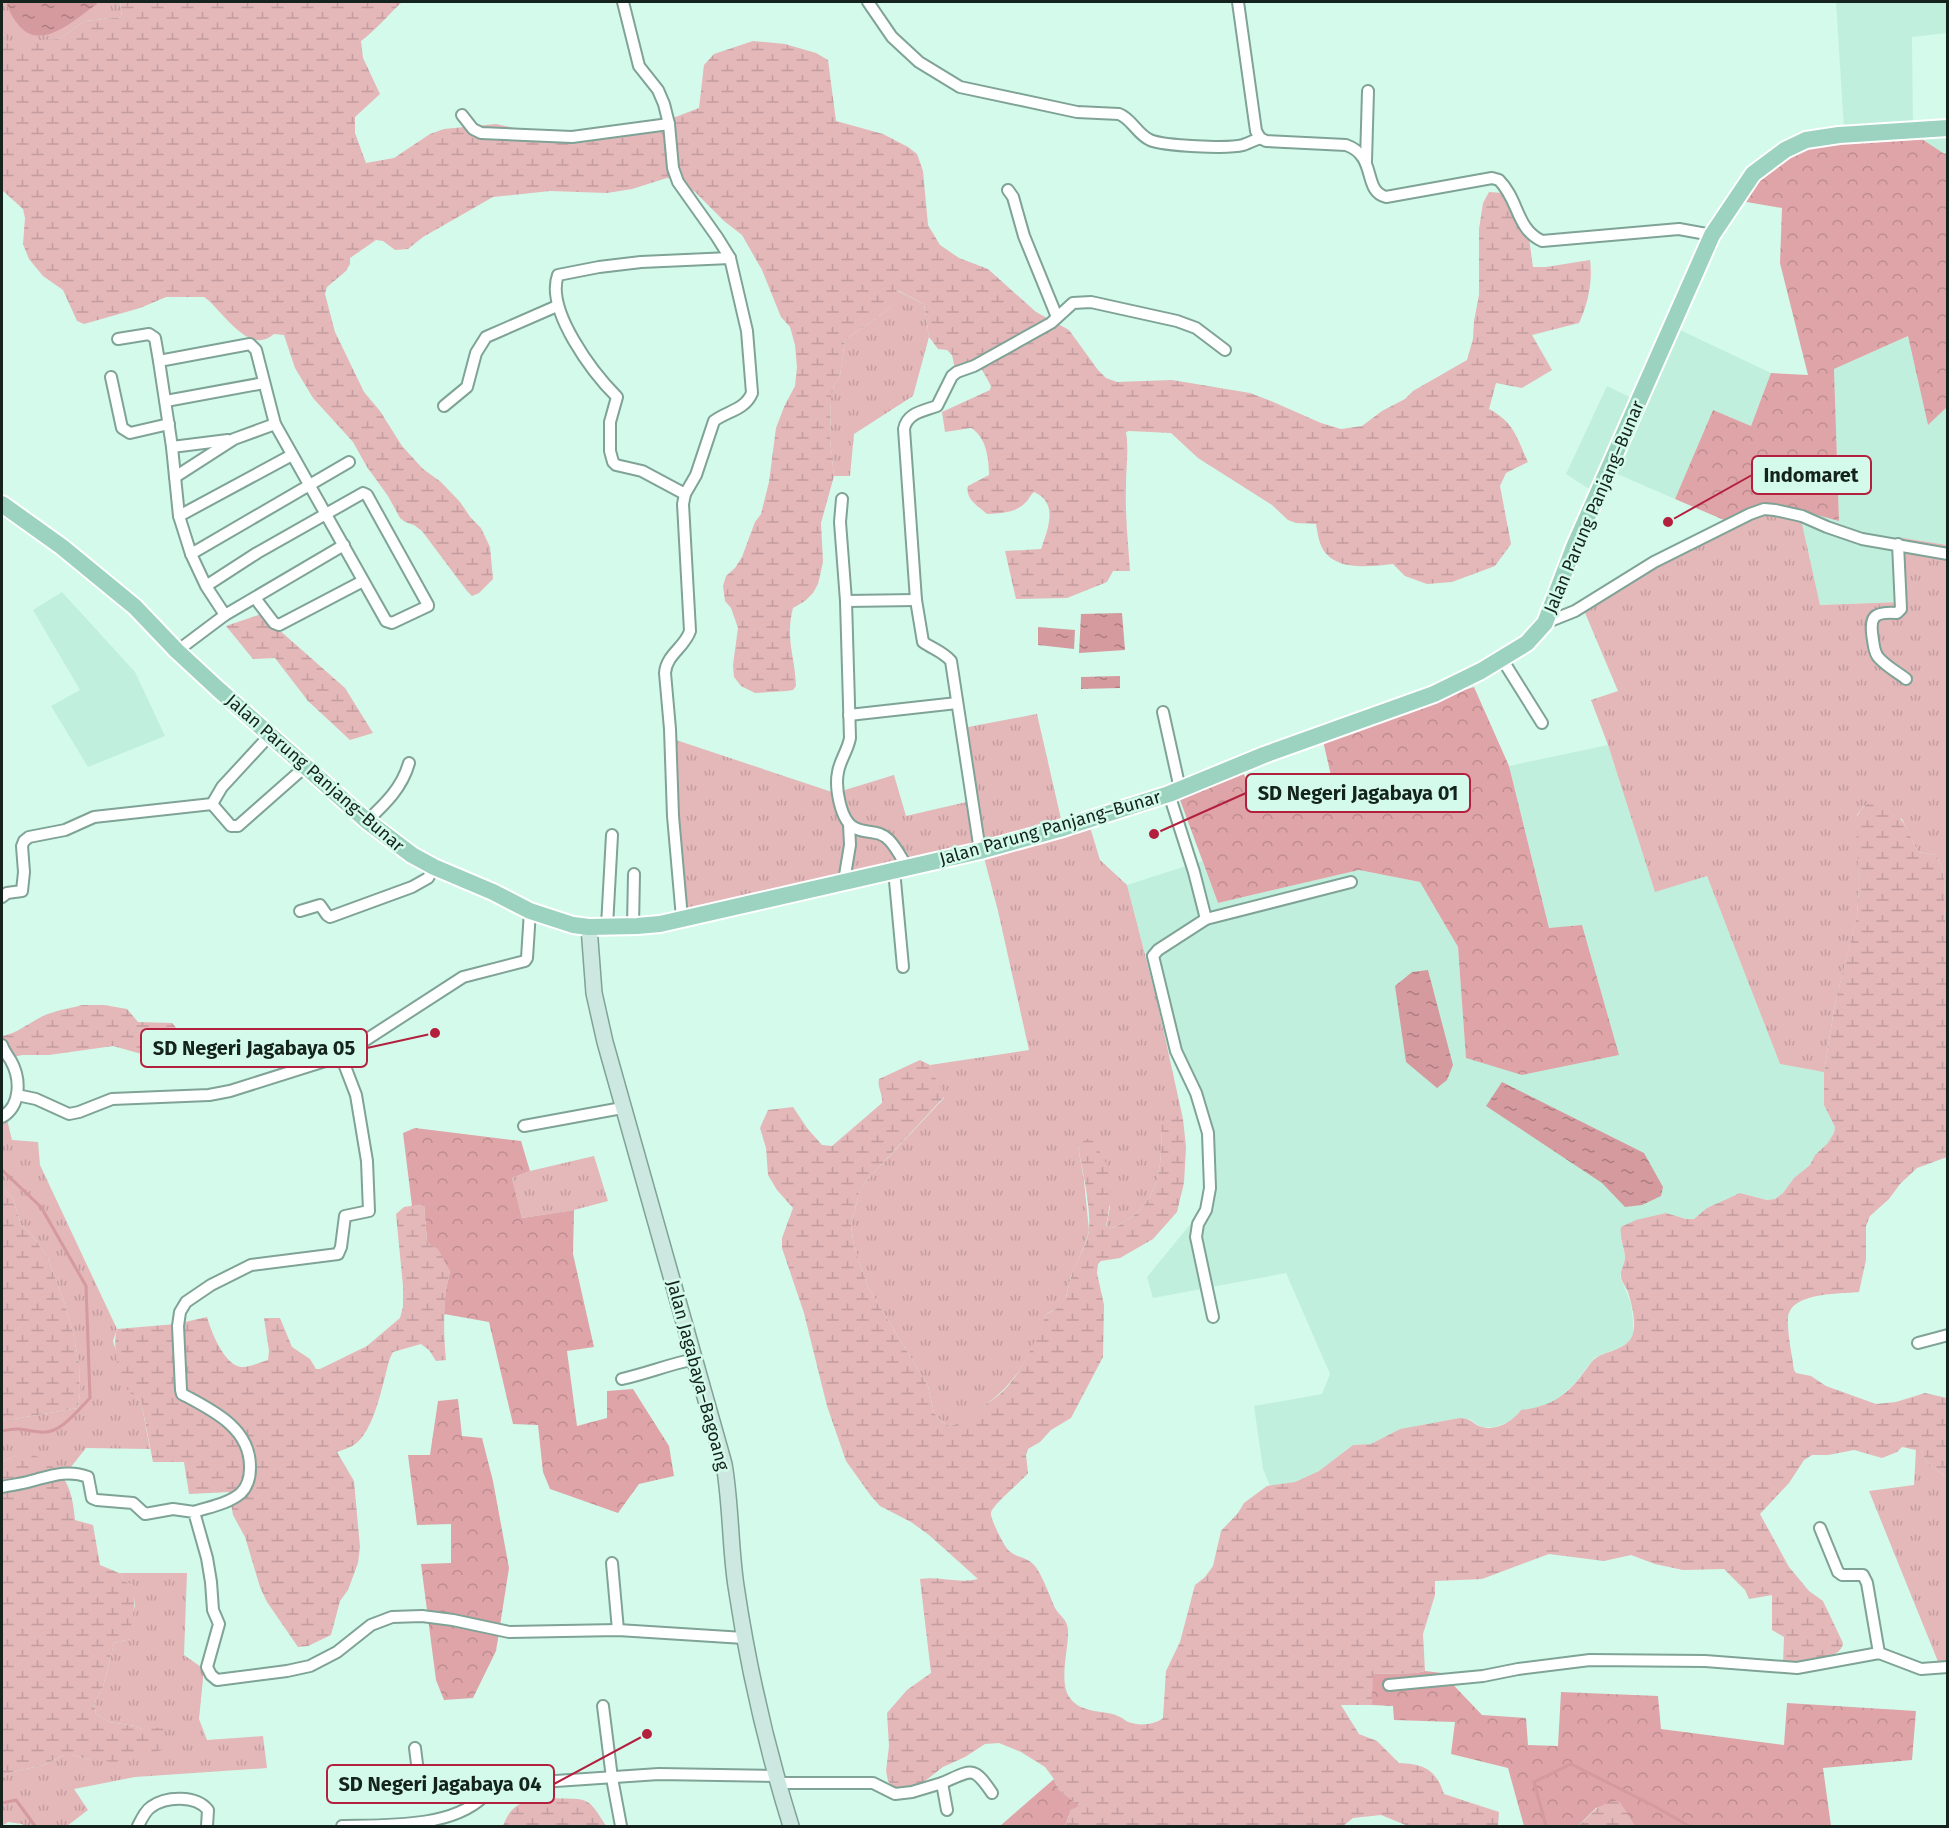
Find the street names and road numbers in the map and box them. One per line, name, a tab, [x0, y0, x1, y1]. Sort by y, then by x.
street label: Jalan Parung Panjang–Bunar	[1539, 397, 1649, 617]
street label: Jalan Parung Panjang–Bunar	[221, 690, 409, 857]
street label: Jalan Parung Panjang–Bunar	[937, 786, 1163, 870]
street label: Jalan Jagabaya–Bagoang	[662, 1277, 734, 1473]

